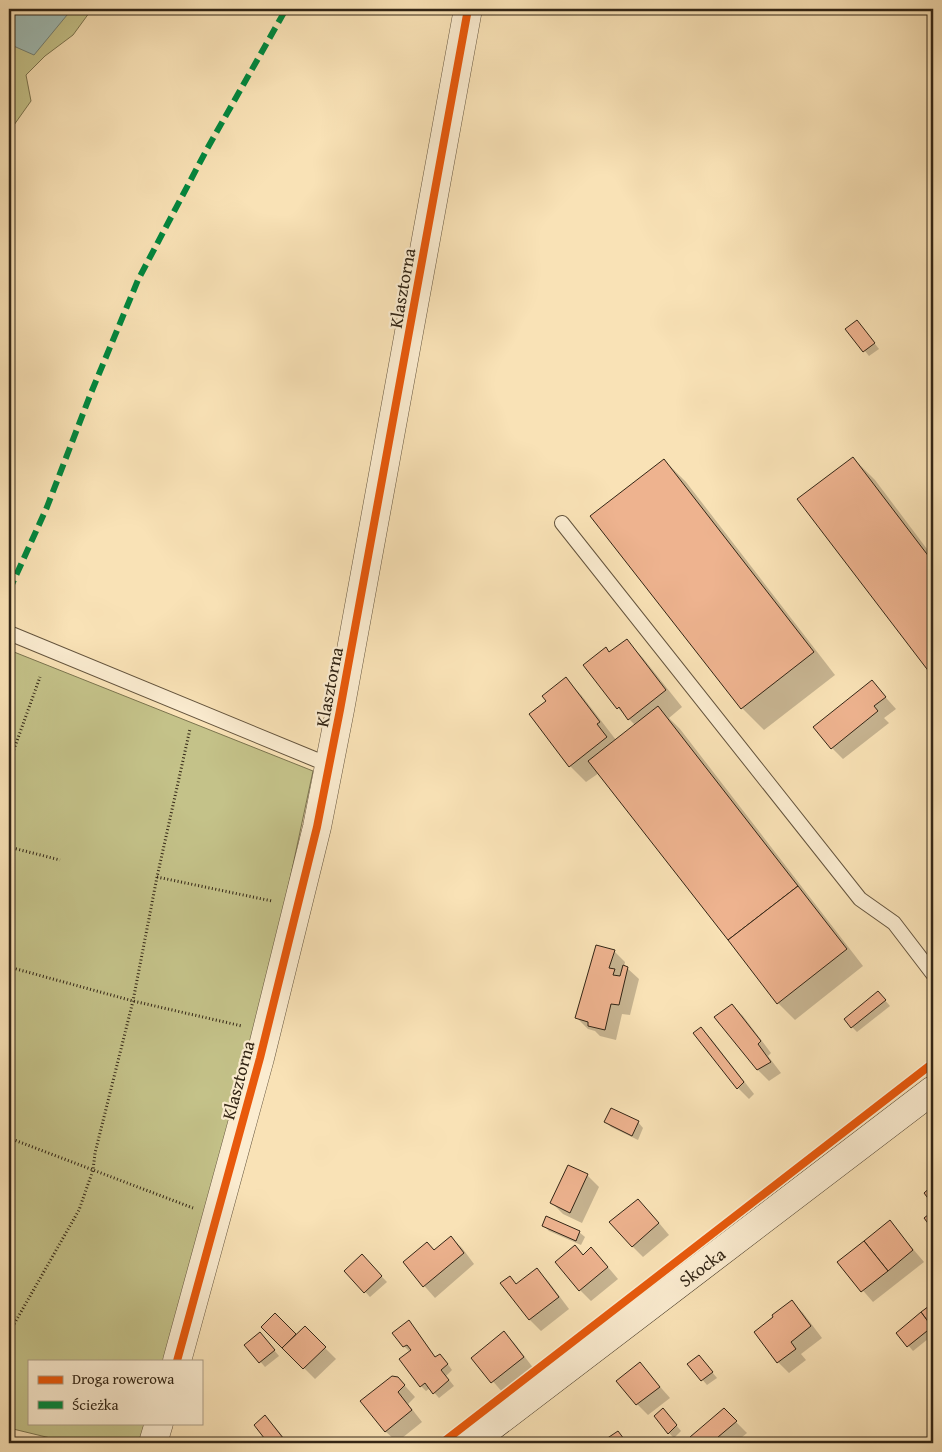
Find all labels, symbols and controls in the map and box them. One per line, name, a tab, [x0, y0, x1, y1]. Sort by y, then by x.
street label: Klasztorna	[382, 245, 422, 330]
street label: Klasztorna	[308, 644, 350, 729]
street label: Klasztorna	[215, 1037, 262, 1123]
street label: Skocka	[673, 1240, 731, 1293]
legend	[28, 1360, 202, 1424]
text: Droga rowerowa	[72, 1368, 174, 1389]
text: Ścieżka	[72, 1394, 119, 1415]

